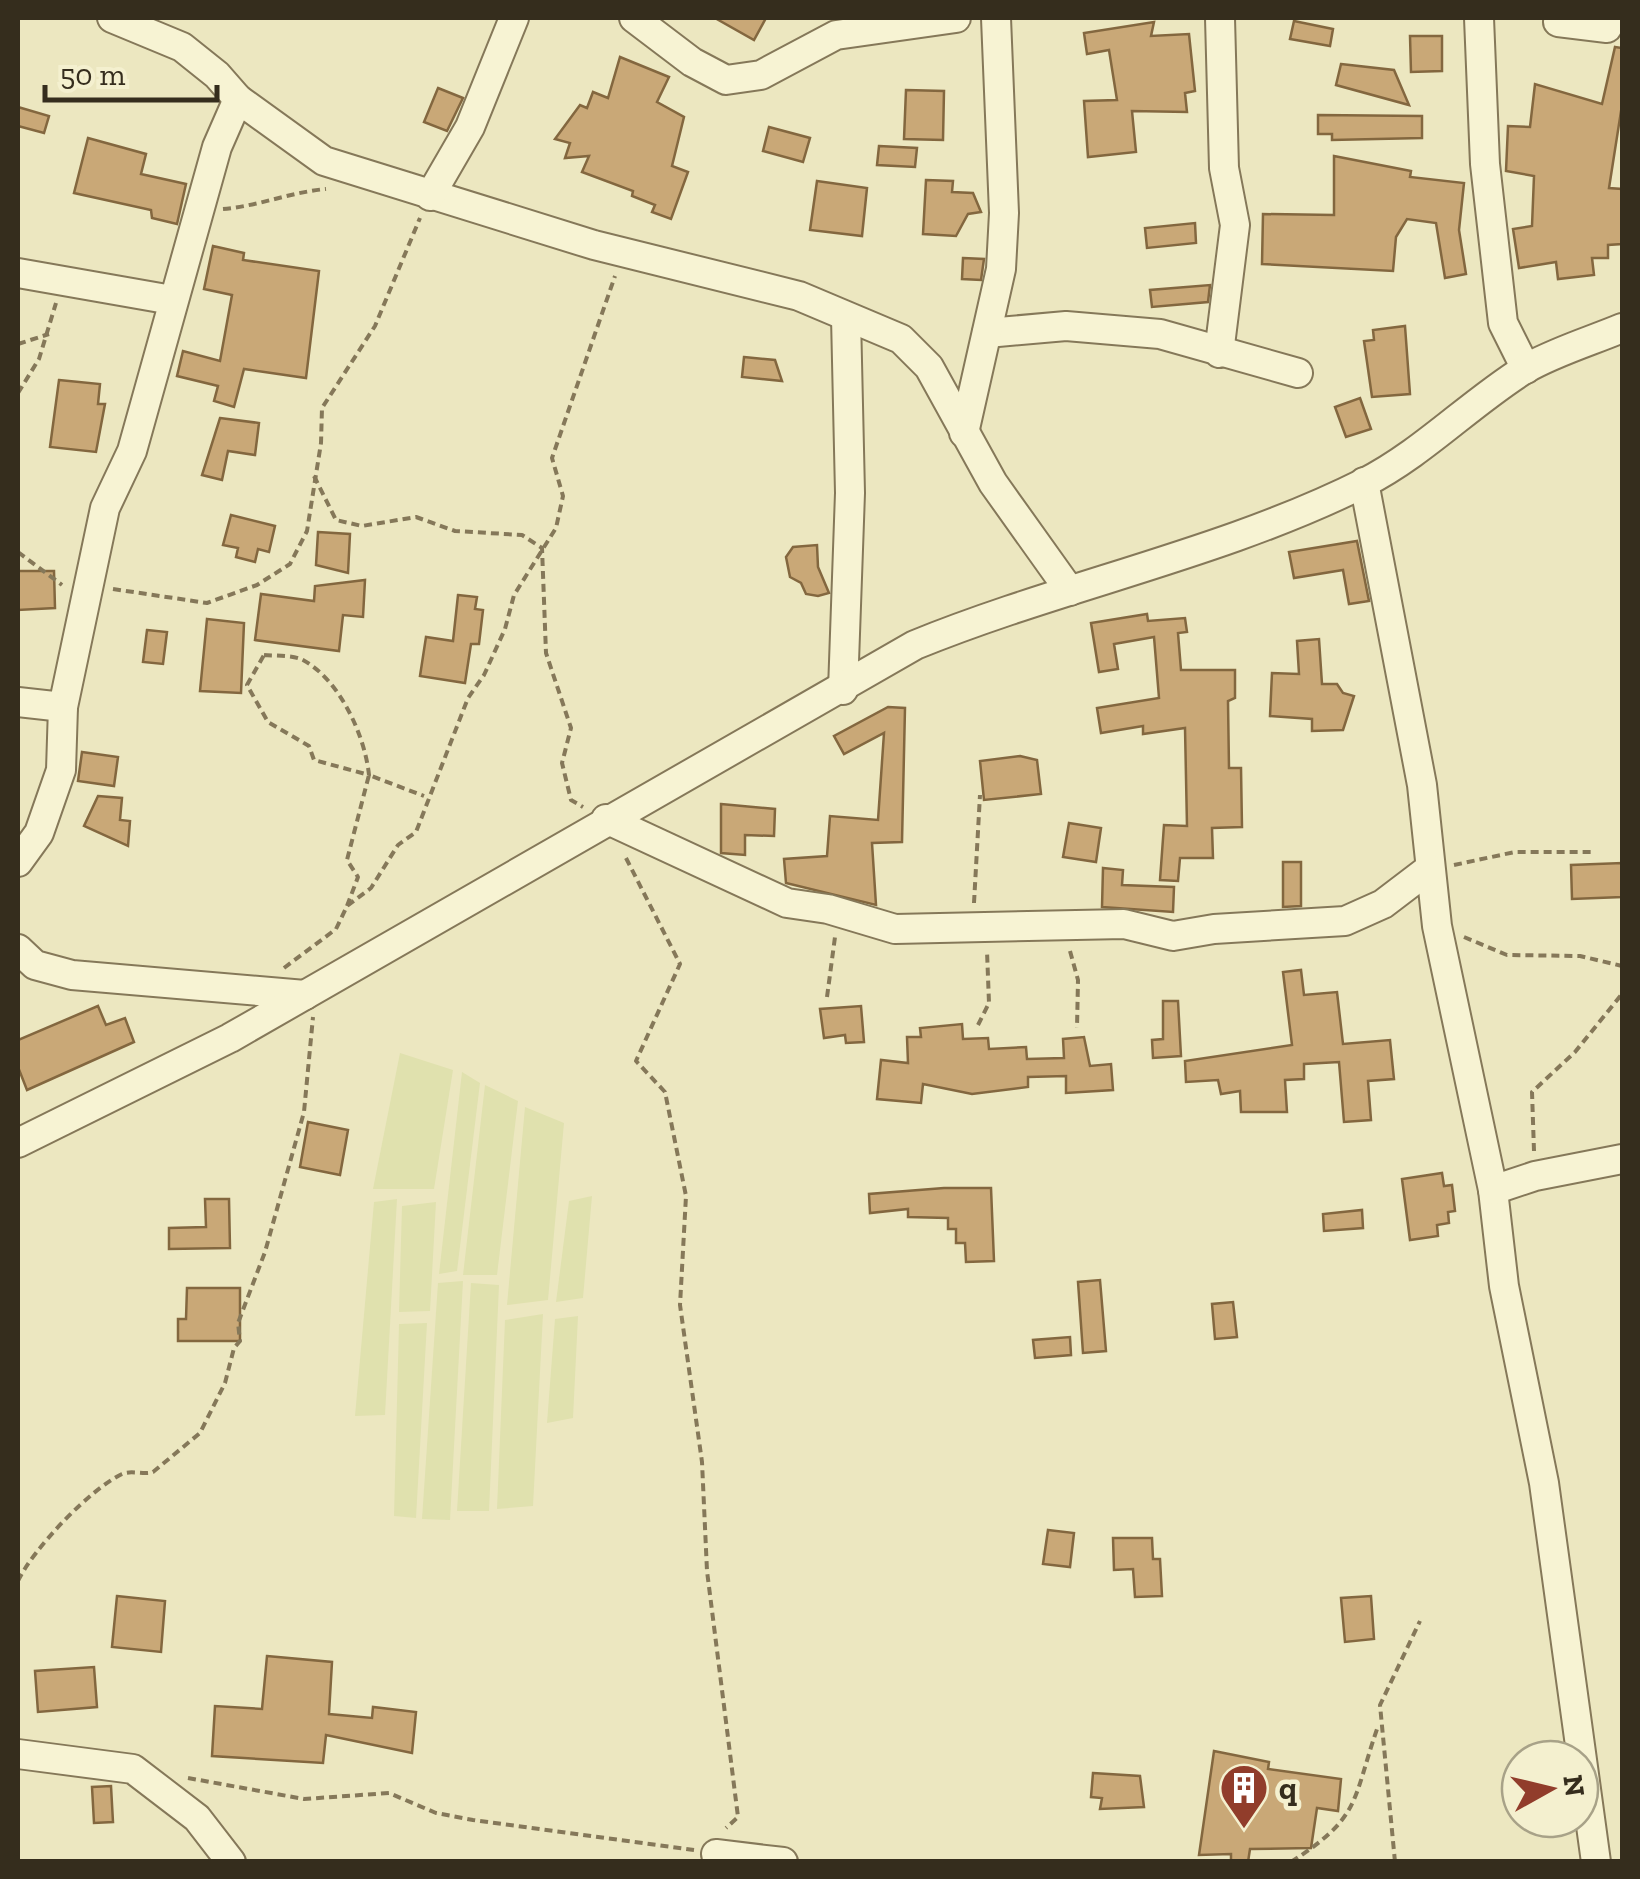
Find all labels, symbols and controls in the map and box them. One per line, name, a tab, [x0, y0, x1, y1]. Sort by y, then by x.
scale bar	[45, 40, 218, 102]
text: 50 m	[60, 57, 125, 93]
north arrow	[1500, 1739, 1600, 1839]
building icon: q	[1218, 1762, 1270, 1830]
place label: q	[1279, 1769, 1297, 1807]
text: N	[1556, 1773, 1592, 1798]

